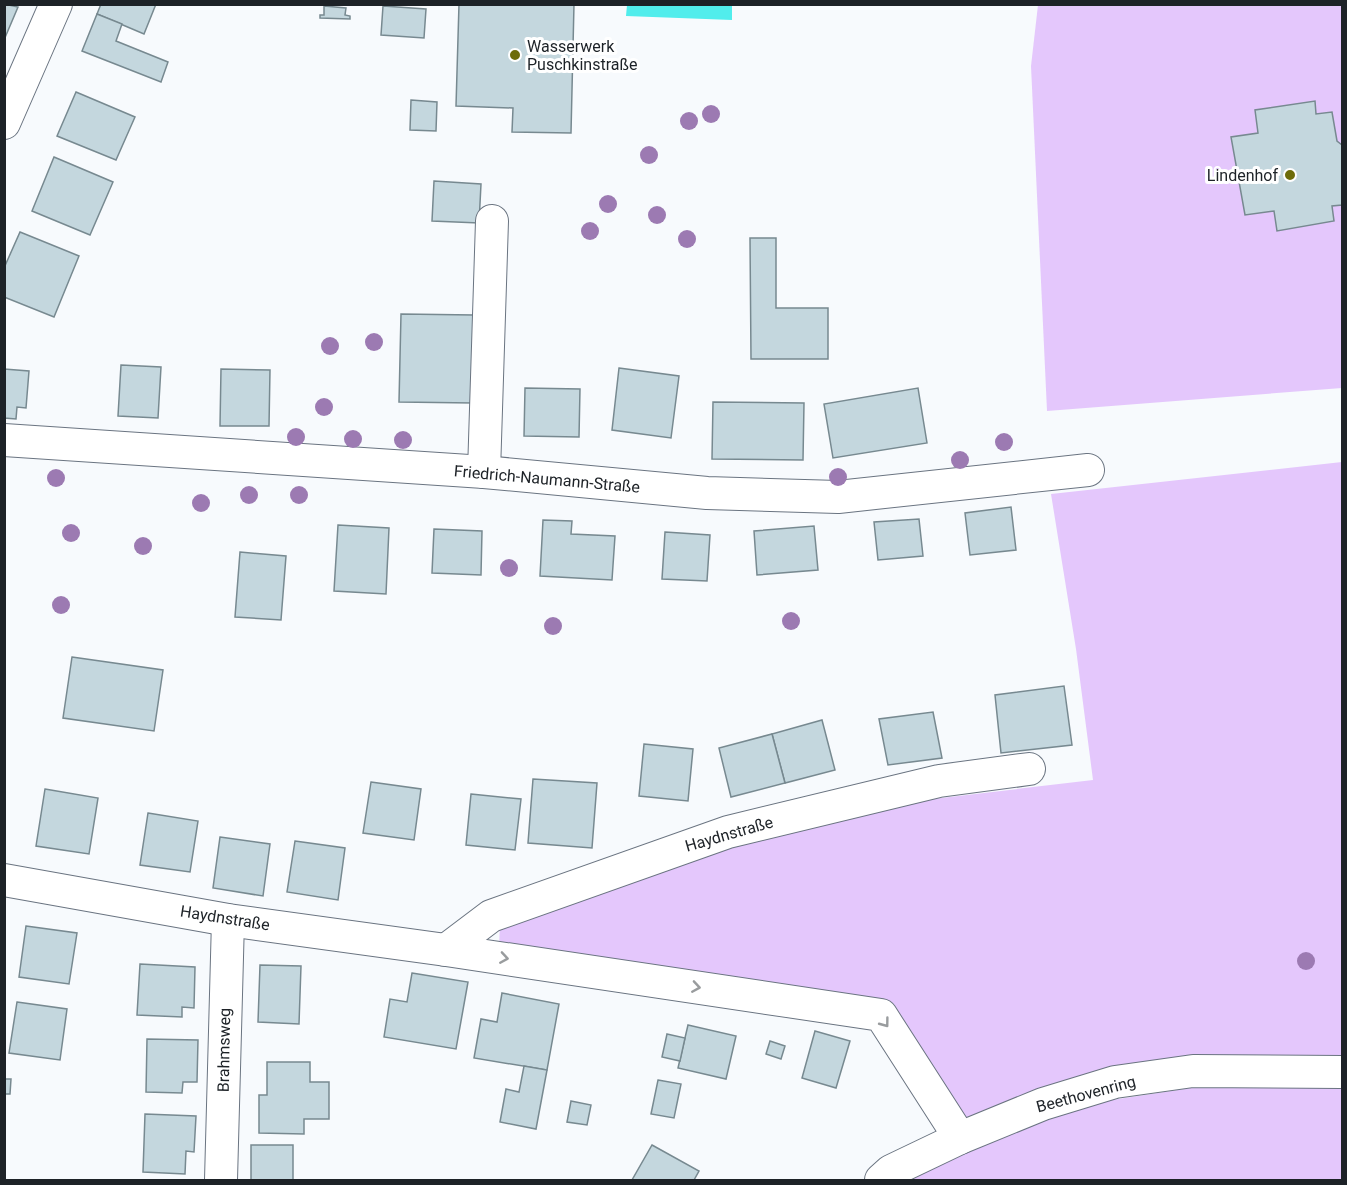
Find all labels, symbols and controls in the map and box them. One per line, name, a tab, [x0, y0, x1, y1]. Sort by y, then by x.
place label: Wasserwerk Puschkinstraße	[527, 37, 638, 74]
marker: Wasserwerk Puschkinstraße	[508, 48, 522, 62]
place label: Lindenhof	[1207, 166, 1278, 185]
marker: Lindenhof	[1283, 168, 1297, 182]
street label: Friedrich-Naumann-Straße	[453, 461, 641, 497]
street label: Haydnstraße	[683, 812, 775, 856]
street label: Haydnstraße	[179, 902, 271, 934]
one-way arrow	[499, 952, 508, 964]
one-way arrow	[692, 981, 701, 993]
street label: Brahmsweg	[214, 1008, 234, 1092]
one-way arrow	[878, 1016, 889, 1027]
street label: Beethovenring	[1034, 1072, 1138, 1116]

